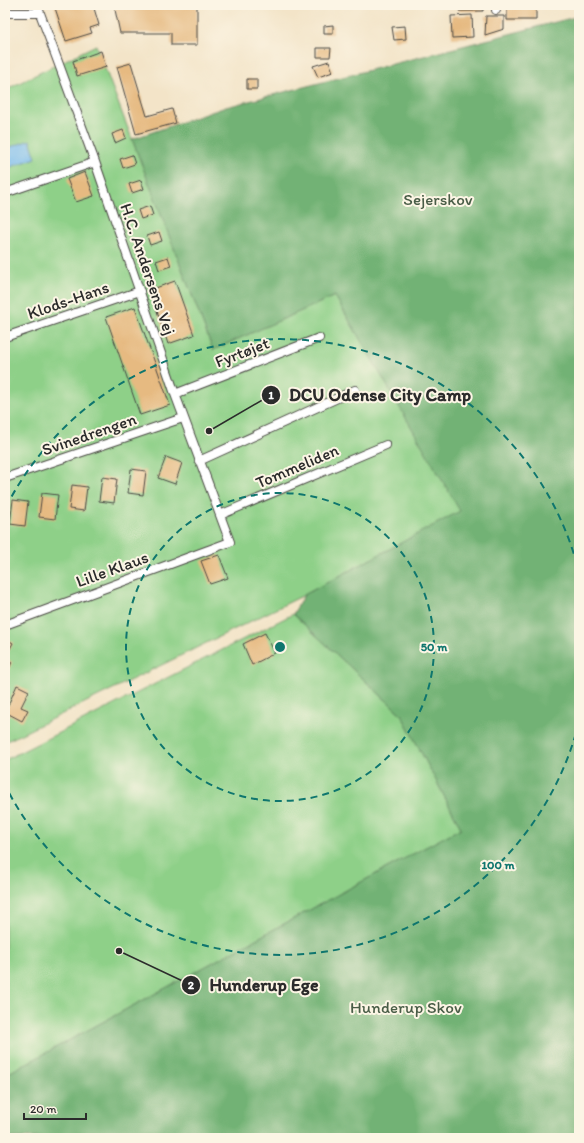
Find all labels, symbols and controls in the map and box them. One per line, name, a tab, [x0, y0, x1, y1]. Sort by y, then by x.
park label: Sejerskov	[403, 189, 473, 209]
street label: H.C. Andersens Vej	[116, 201, 180, 337]
street label: Klods-Hans	[24, 277, 112, 323]
street label: Fyrtøjet	[212, 332, 273, 371]
callout: DCU Odense City Camp	[261, 380, 479, 410]
text: DCU Odense City Camp	[289, 384, 472, 406]
text: 1	[268, 388, 274, 402]
street label: Svinedrengen	[39, 408, 139, 460]
street label: Tommeliden	[252, 440, 342, 492]
street label: Lille Klaus	[73, 547, 151, 591]
centre of rings	[273, 640, 287, 654]
text: 50 m	[421, 640, 448, 654]
text: 100 m	[481, 858, 515, 872]
callout: Hunderup Ege	[181, 970, 326, 1000]
text: Hunderup Ege	[209, 974, 319, 996]
text: 2	[188, 978, 195, 992]
park label: Hunderup Skov	[350, 997, 462, 1017]
scale bar	[24, 1095, 86, 1121]
text: 20 m	[30, 1102, 57, 1116]

